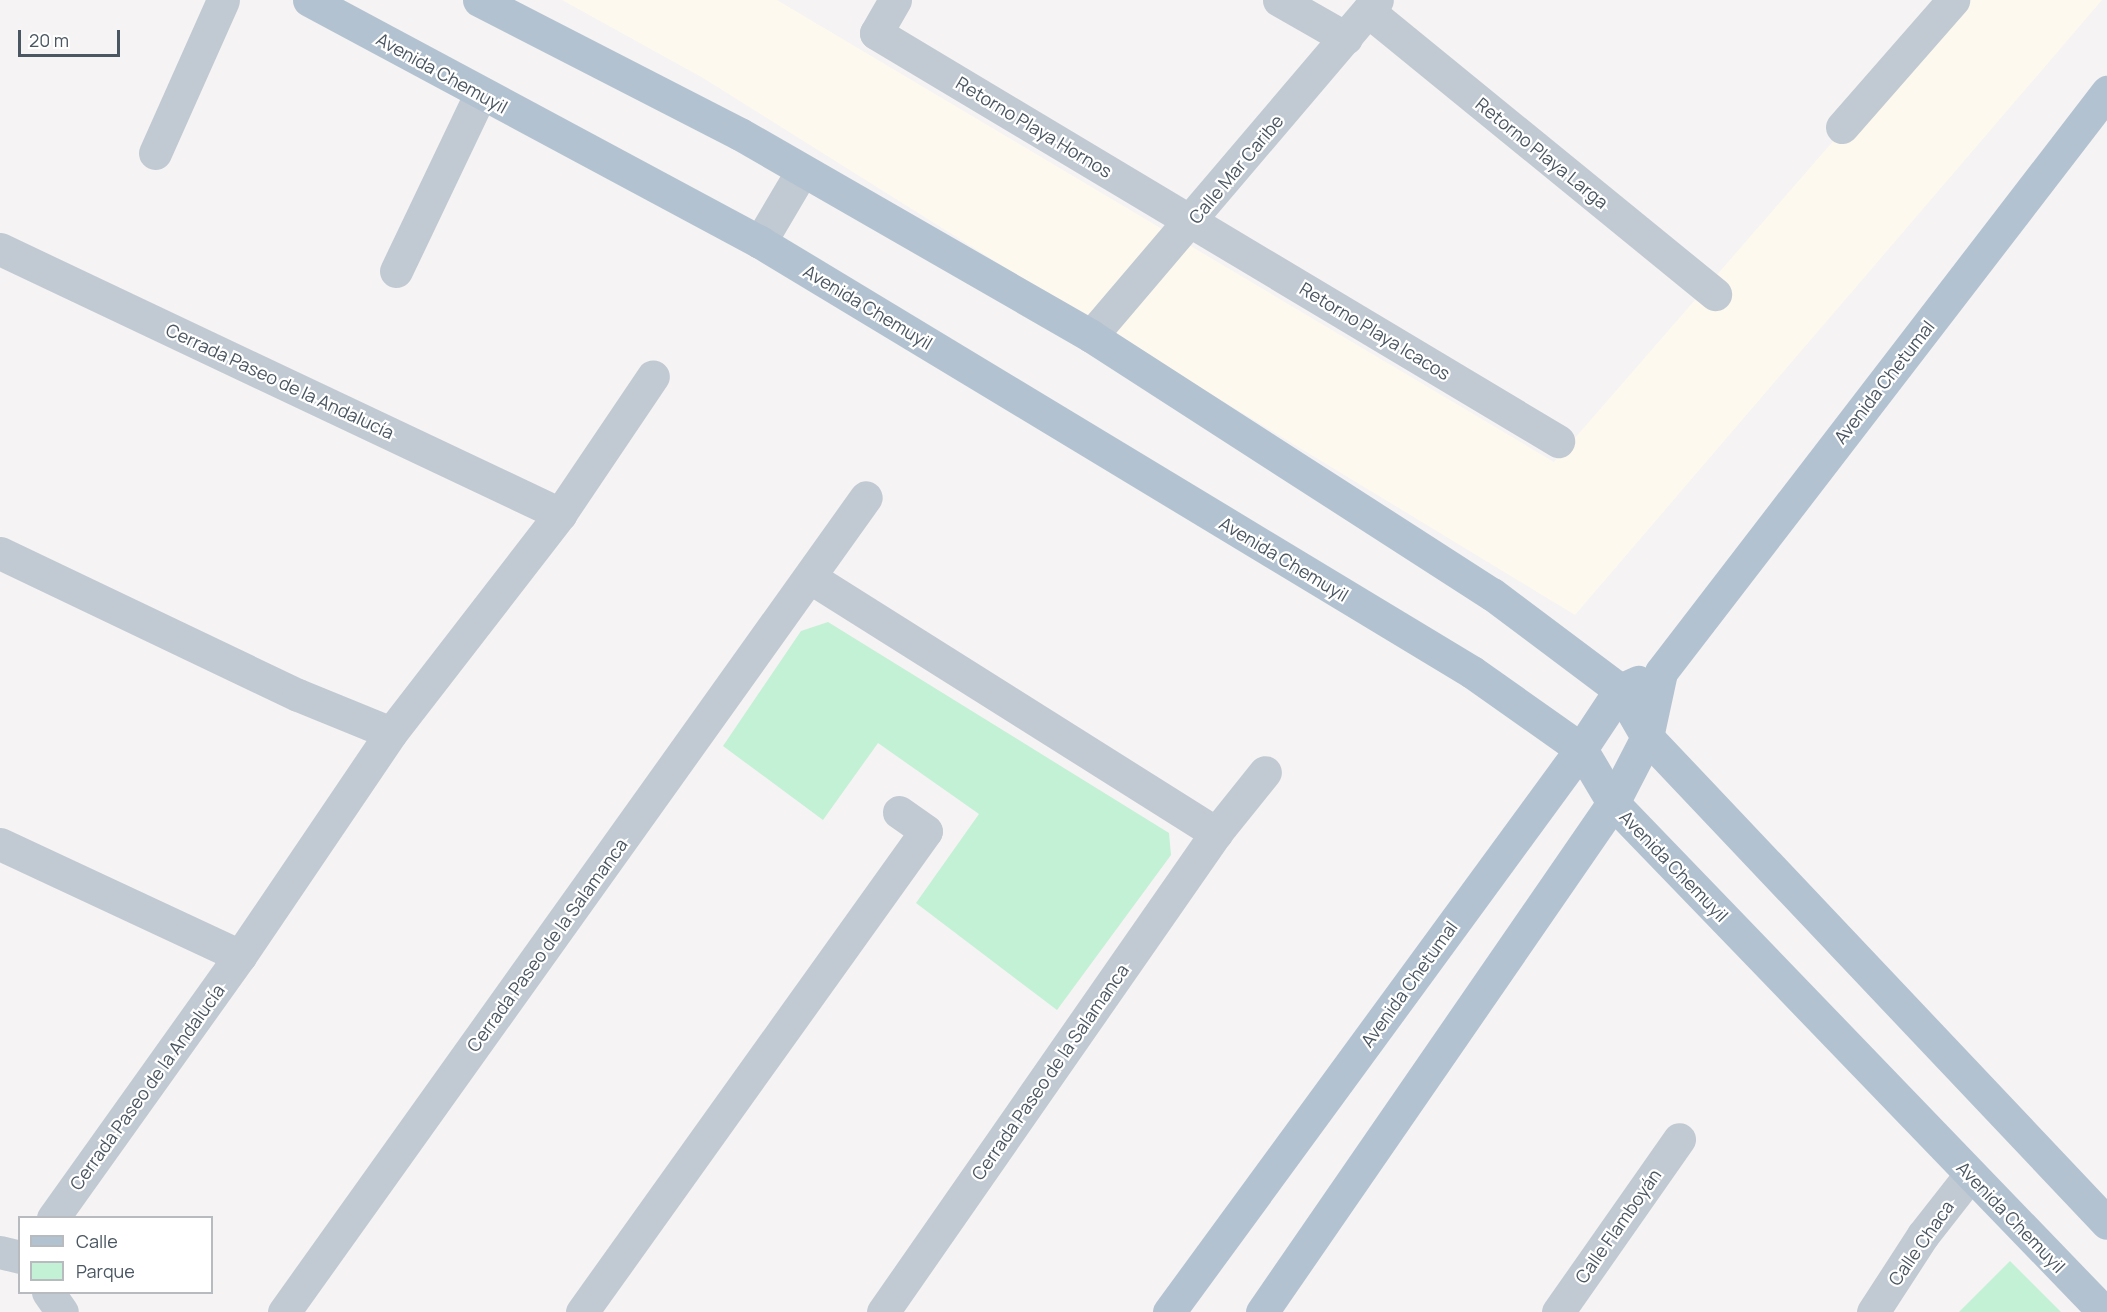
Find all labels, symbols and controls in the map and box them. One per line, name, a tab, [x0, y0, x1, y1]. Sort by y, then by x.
scale bar	[21, 18, 123, 56]
text: 20 m	[29, 28, 69, 52]
street label: Avenida Chemuyil	[373, 28, 511, 118]
street label: Retorno Playa Hornos	[952, 72, 1116, 182]
street label: Retorno Playa Larga	[1471, 93, 1613, 213]
street label: Calle Mar Caribe	[1184, 110, 1288, 228]
street label: Avenida Chemuyil	[800, 260, 936, 354]
street label: Retorno Playa Icacos	[1296, 277, 1454, 385]
street label: Avenida Chetumal	[1829, 316, 1939, 448]
street label: Cerrada Paseo de la Andalucía	[163, 319, 397, 443]
street label: Avenida Chemuyil	[1216, 512, 1352, 606]
street label: Avenida Chemuyil	[1615, 806, 1733, 926]
street label: Cerrada Paseo de la Salamanca	[462, 834, 632, 1056]
street label: Avenida Chetumal	[1356, 917, 1462, 1051]
street label: Cerrada Paseo de la Salamanca	[967, 960, 1133, 1184]
street label: Cerrada Paseo de la Andalucía	[65, 980, 229, 1194]
street label: Avenida Chemuyil	[1952, 1157, 2070, 1277]
street label: Calle Flamboyán	[1571, 1165, 1665, 1287]
street label: Calle Chaca	[1884, 1196, 1958, 1290]
legend	[18, 1216, 213, 1294]
text: Calle	[76, 1229, 118, 1253]
text: Parque	[76, 1259, 135, 1283]

